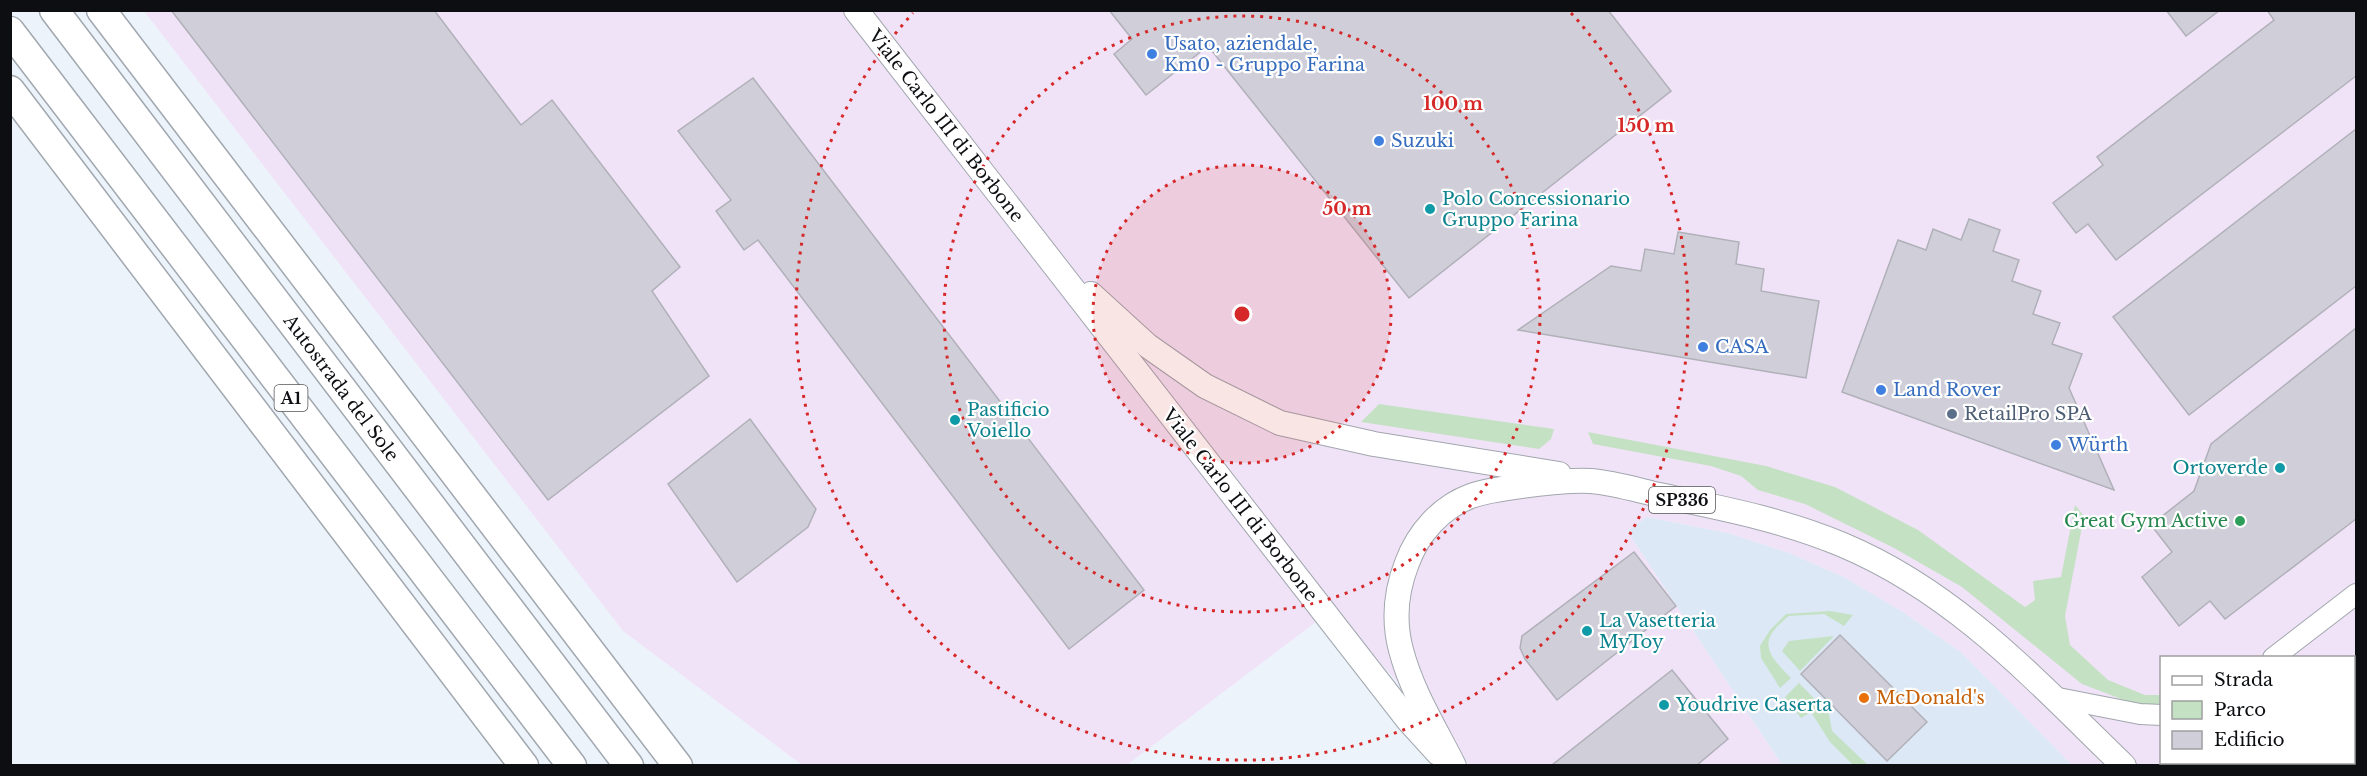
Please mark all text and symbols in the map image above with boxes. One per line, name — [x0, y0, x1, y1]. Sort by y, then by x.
street label: Viale Carlo III di Borbone — [863, 24, 1028, 227]
place label: Usato, aziendale, Km0 - Gruppo Farina — [1164, 33, 1365, 76]
marker: Usato, aziendale, Km0 - Gruppo Farina — [1145, 47, 1159, 61]
text: 100 m — [1423, 93, 1483, 115]
text: 150 m — [1618, 115, 1675, 137]
place label: Suzuki — [1391, 130, 1454, 152]
marker: Suzuki — [1372, 134, 1386, 148]
place label: Polo Concessionario Gruppo Farina — [1442, 188, 1630, 231]
text: 50 m — [1323, 198, 1372, 220]
marker: Polo Concessionario Gruppo Farina — [1423, 202, 1437, 216]
centre of rings — [1232, 304, 1252, 324]
street label: Autostrada del Sole — [278, 310, 403, 466]
place label: CASA — [1715, 336, 1770, 358]
marker: CASA — [1696, 340, 1710, 354]
place label: Land Rover — [1893, 379, 2001, 401]
marker: Land Rover — [1874, 383, 1888, 397]
road number: A1 — [274, 385, 308, 411]
place label: Pastificio Voiello — [966, 399, 1050, 442]
street label: Viale Carlo III di Borbone — [1157, 403, 1322, 606]
place label: RetailPro SPA — [1964, 403, 2093, 425]
marker: RetailPro SPA — [1945, 407, 1959, 421]
marker: Pastificio Voiello — [948, 413, 962, 427]
place label: Würth — [2067, 434, 2128, 456]
marker: Würth — [2049, 438, 2063, 452]
place label: Ortoverde — [2172, 457, 2268, 479]
marker: Ortoverde — [2273, 461, 2287, 475]
road number: SP336 — [1649, 487, 1715, 513]
place label: Great Gym Active — [2064, 510, 2228, 532]
marker: Great Gym Active — [2233, 514, 2247, 528]
place label: La Vasetteria MyToy — [1599, 610, 1716, 653]
marker: La Vasetteria MyToy — [1580, 624, 1594, 638]
legend — [2160, 656, 2355, 764]
text: Strada — [2214, 669, 2273, 691]
place label: McDonald's — [1876, 687, 1985, 709]
marker: McDonald's — [1857, 691, 1871, 705]
place label: Youdrive Caserta — [1675, 694, 1832, 716]
marker: Youdrive Caserta — [1657, 698, 1671, 712]
text: Parco — [2214, 699, 2266, 721]
text: Edificio — [2214, 729, 2285, 751]

